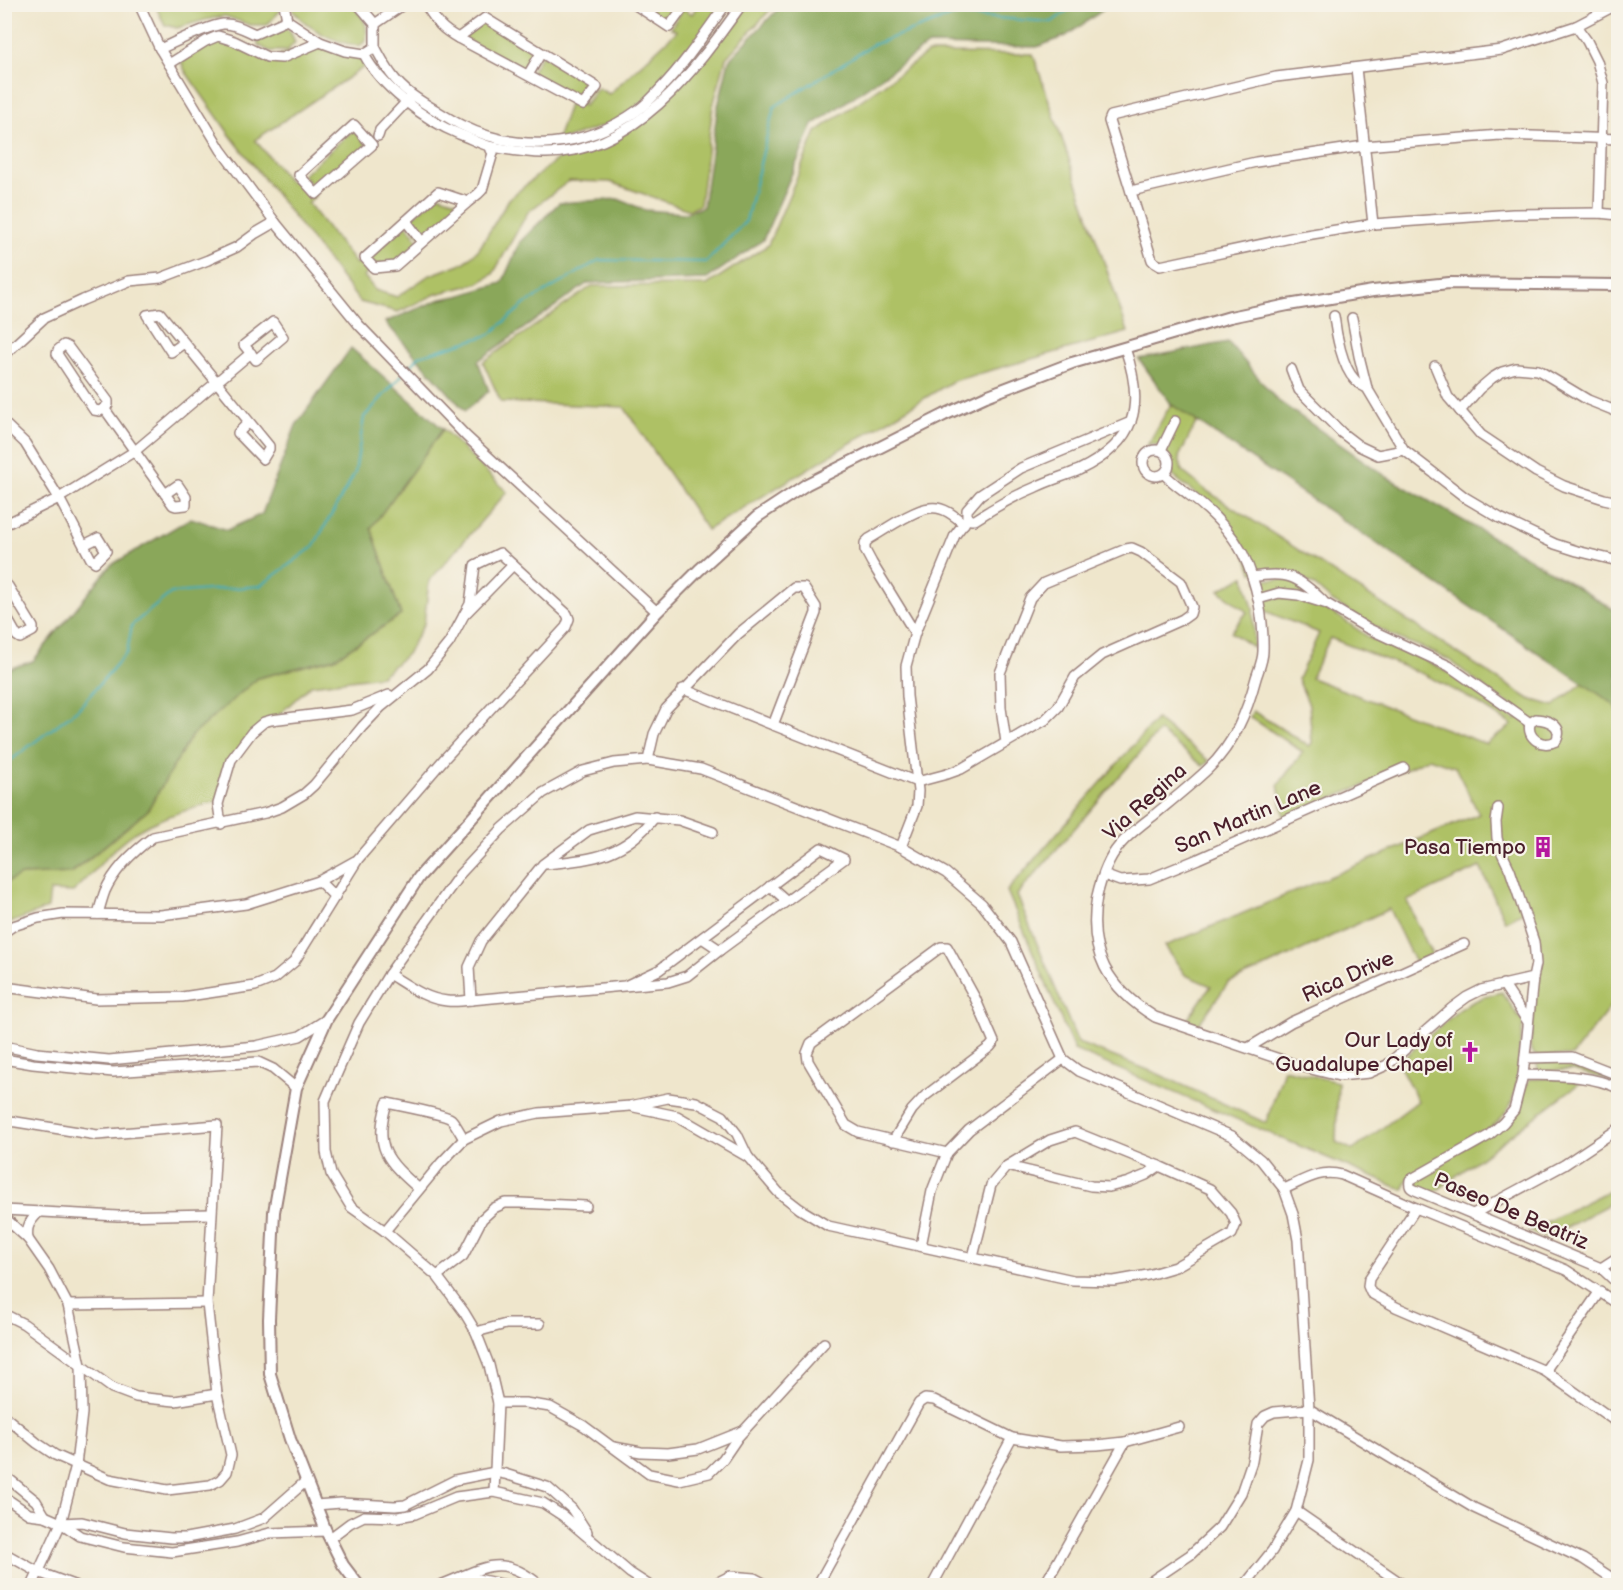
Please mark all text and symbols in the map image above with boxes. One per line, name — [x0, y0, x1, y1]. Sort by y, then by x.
street label: Via Regina — [1098, 758, 1192, 846]
street label: San Martin Lane — [1171, 775, 1325, 859]
place label: Pasa Tiempo — [1404, 835, 1526, 860]
building icon: Pasa Tiempo — [1531, 835, 1555, 859]
street label: Rica Drive — [1298, 946, 1398, 1008]
place label: Our Lady of Guadalupe Chapel — [1275, 1028, 1454, 1077]
church icon: Our Lady of Guadalupe Chapel — [1458, 1040, 1482, 1064]
street label: Paseo De Beatriz — [1430, 1167, 1593, 1255]

